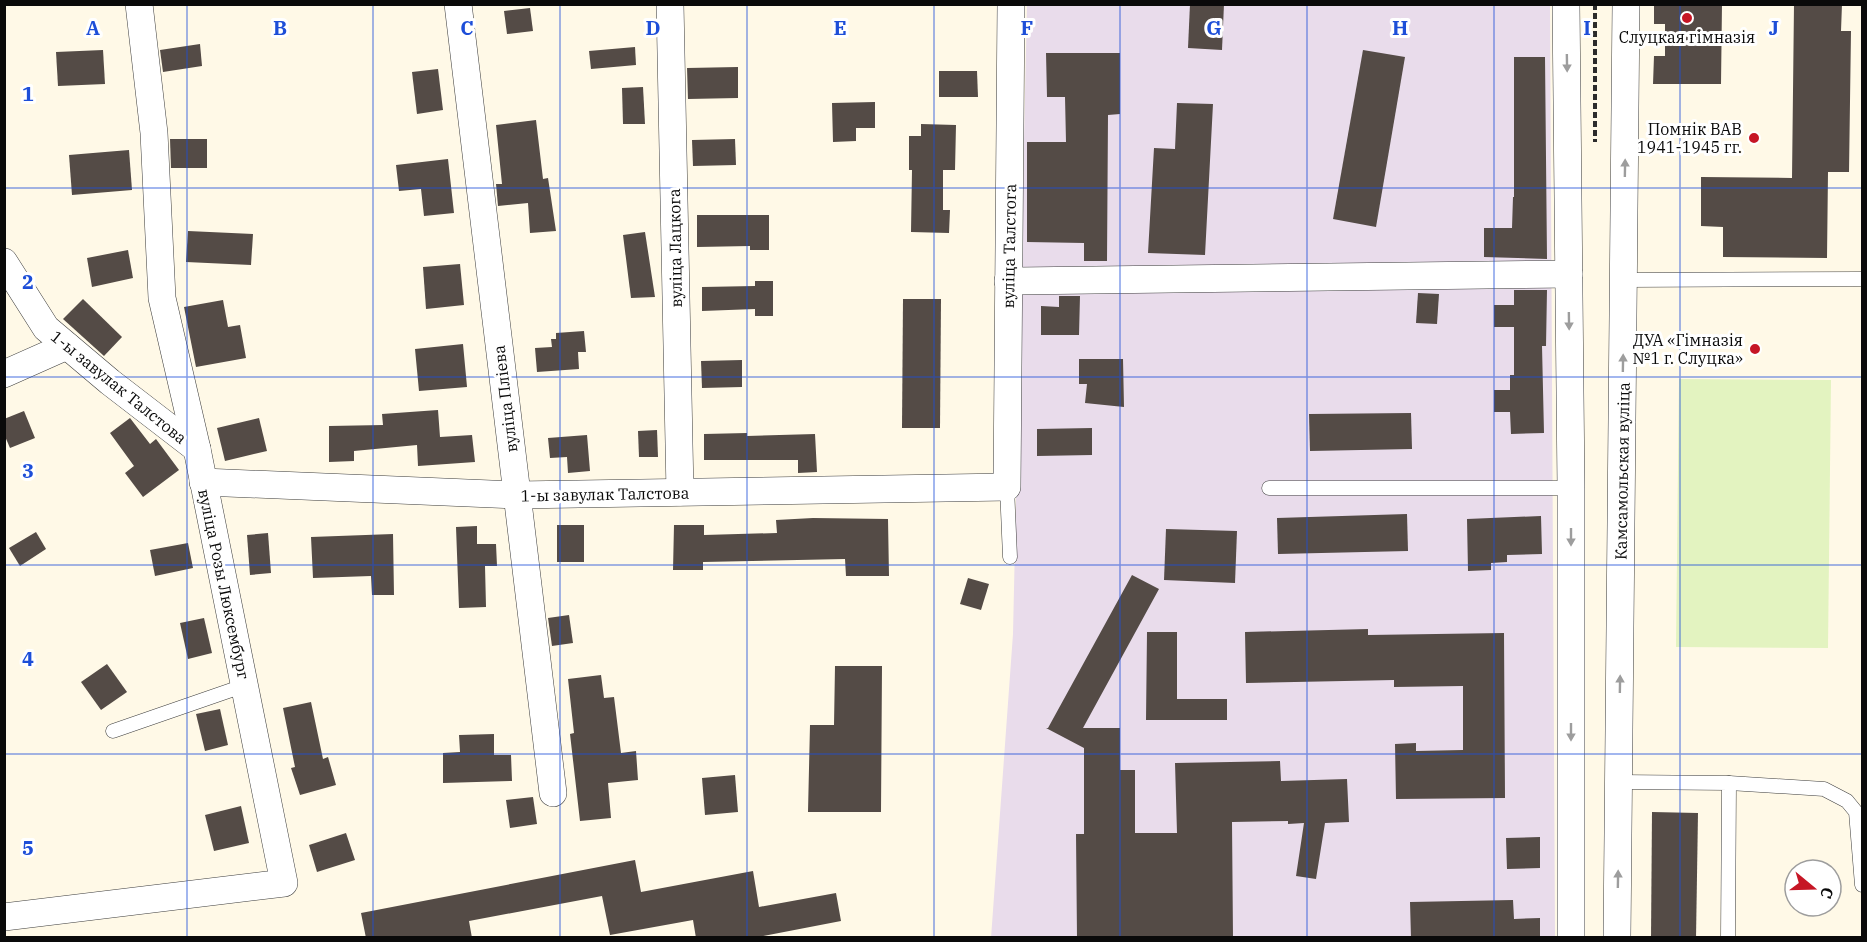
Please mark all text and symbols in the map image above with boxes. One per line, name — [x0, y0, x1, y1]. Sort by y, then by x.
marker: Слуцкая гімназія — [1680, 11, 1694, 25]
text: A — [86, 14, 100, 41]
text: B — [273, 14, 287, 41]
text: C — [460, 14, 474, 41]
text: D — [645, 14, 661, 41]
text: E — [833, 14, 847, 41]
text: F — [1021, 14, 1033, 41]
text: G — [1206, 14, 1222, 41]
text: H — [1392, 14, 1408, 41]
text: I — [1583, 14, 1591, 41]
text: J — [1769, 14, 1779, 41]
place label: Слуцкая гімназія — [1619, 27, 1755, 47]
one-way arrow — [1562, 53, 1572, 72]
text: 1 — [22, 80, 34, 107]
place label: Помнік ВАВ 1941-1945 гг. — [1637, 119, 1742, 157]
marker: Помнік ВАВ 1941-1945 гг. — [1747, 131, 1761, 145]
one-way arrow — [1620, 159, 1630, 178]
street label: вуліца Талстога — [998, 183, 1020, 309]
street label: вуліца Лацкога — [664, 188, 686, 308]
text: 2 — [22, 268, 34, 295]
one-way arrow — [1565, 311, 1574, 330]
street label: 1-ы завулак Талстова — [47, 326, 191, 448]
place label: ДУА «Гімназія №1 г. Слуцка» — [1633, 330, 1743, 368]
marker: ДУА «Гімназія №1 г. Слуцка» — [1748, 342, 1762, 356]
street label: вуліца Пліева — [488, 344, 522, 454]
one-way arrow — [1618, 354, 1628, 373]
street label: Камсамольская вуліца — [1610, 382, 1634, 560]
text: 3 — [22, 457, 34, 484]
street label: 1-ы завулак Талстова — [520, 483, 690, 505]
street label: вуліца Розы Люксембург — [194, 487, 254, 681]
one-way arrow — [1566, 527, 1576, 546]
text: 4 — [22, 645, 34, 672]
one-way arrow — [1615, 675, 1625, 694]
one-way arrow — [1566, 722, 1576, 741]
text: 5 — [22, 834, 34, 861]
north arrow — [1783, 858, 1843, 918]
one-way arrow — [1613, 870, 1623, 889]
text: С — [1816, 885, 1838, 901]

